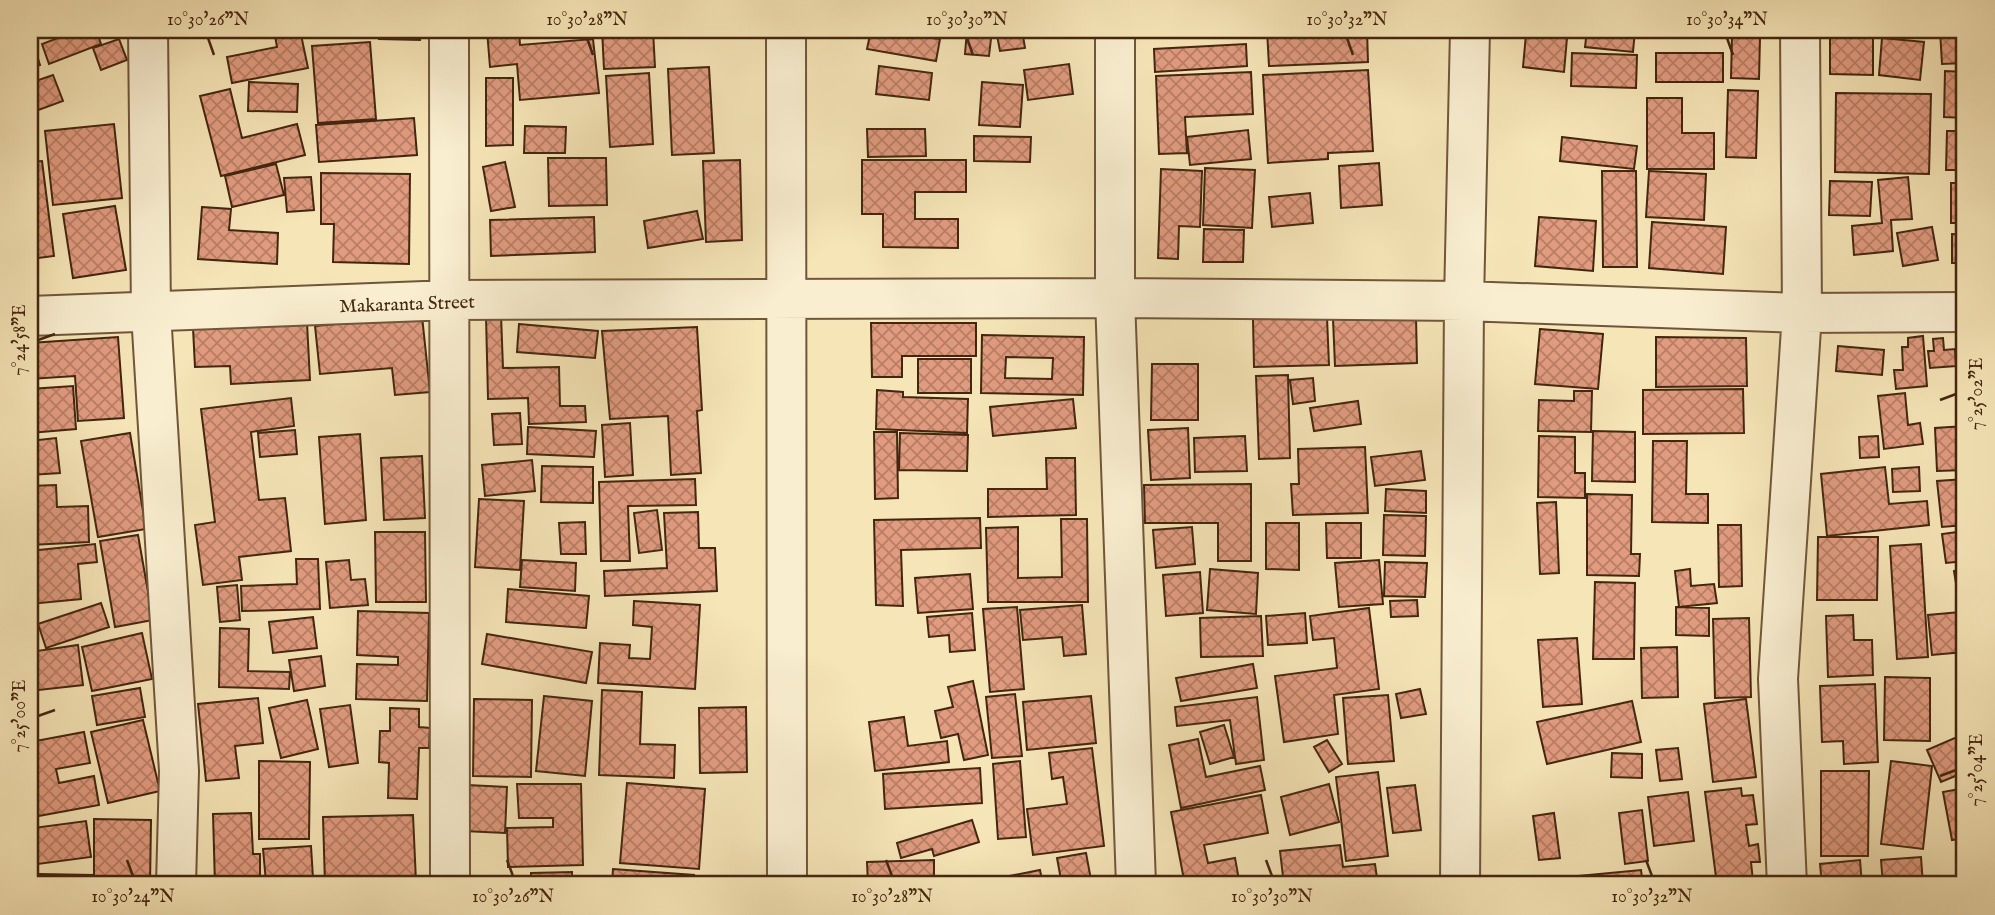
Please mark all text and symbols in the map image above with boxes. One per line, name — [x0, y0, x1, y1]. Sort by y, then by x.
text: 10°30'26"N — [167, 9, 250, 32]
text: 10°30'28"N — [546, 9, 628, 32]
text: 10°30'30"N — [926, 9, 1008, 32]
text: 10°30'32"N — [1306, 9, 1388, 32]
text: 10°30'34"N — [1686, 9, 1768, 32]
street label: Makaranta Street — [339, 291, 476, 319]
text: 7°24'58"E — [9, 304, 32, 376]
text: 7°25'02"E — [1966, 358, 1989, 430]
text: 7°25'00"E — [9, 679, 32, 753]
text: 7°25'04"E — [1966, 733, 1989, 807]
text: 10°30'24"N — [91, 886, 175, 909]
text: 10°30'26"N — [472, 886, 555, 909]
text: 10°30'28"N — [851, 886, 933, 909]
text: 10°30'30"N — [1231, 886, 1313, 909]
text: 10°30'32"N — [1611, 886, 1693, 909]

